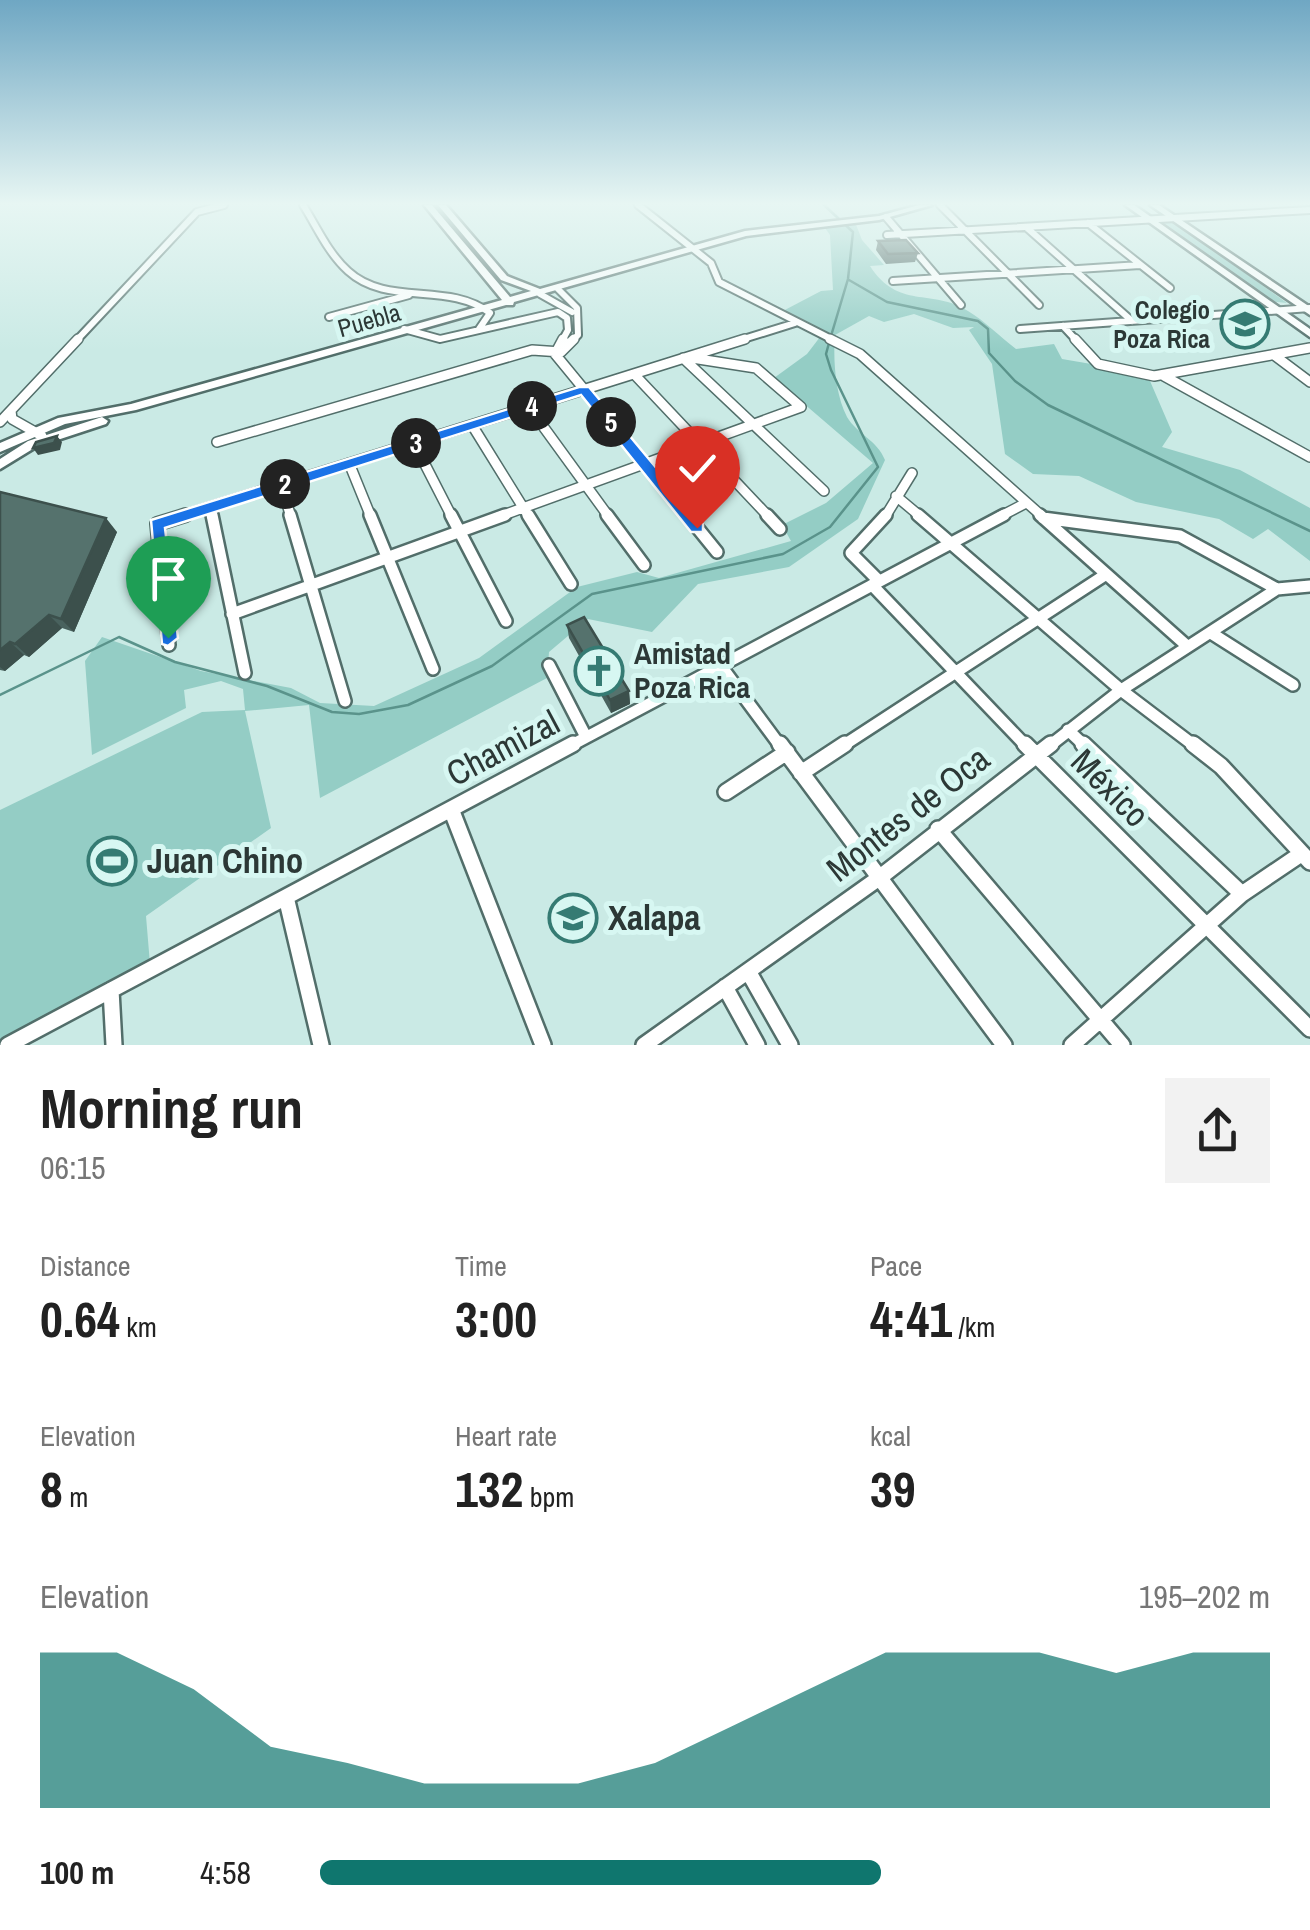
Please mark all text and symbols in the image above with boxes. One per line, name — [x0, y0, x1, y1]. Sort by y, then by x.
place label: Colegio Poza Rica — [1113, 293, 1211, 356]
street label: Puebla — [334, 295, 405, 345]
school or university icon: Colegio Poza Rica — [1219, 298, 1271, 350]
pin: 4 — [507, 381, 557, 431]
text: 4 — [526, 387, 538, 425]
pin: 5 — [586, 397, 636, 447]
text: 5 — [605, 403, 617, 441]
pin: 3 — [391, 418, 441, 468]
text: 3 — [410, 424, 422, 462]
pin — [655, 426, 740, 529]
icon: check — [670, 441, 725, 496]
pin: 2 — [260, 459, 310, 509]
text: 2 — [279, 465, 291, 503]
pin — [126, 536, 211, 639]
icon: arrive — [141, 551, 196, 606]
place label: Amistad Poza Rica — [634, 633, 751, 707]
church icon: Amistad Poza Rica — [573, 645, 625, 697]
street label: Chamizal — [438, 698, 567, 797]
street label: Montes de Oca — [817, 735, 999, 892]
street label: México — [1061, 738, 1160, 837]
sports icon: Juan Chino — [86, 835, 138, 887]
place label: Juan Chino — [147, 837, 303, 884]
school or university icon: Xalapa — [547, 892, 599, 944]
place label: Xalapa — [608, 894, 701, 941]
text: Morning run — [40, 1071, 303, 1145]
button: share — [1165, 1078, 1270, 1183]
text: 06:15 — [40, 1146, 106, 1189]
text: Distance — [40, 1247, 131, 1285]
text: Time — [455, 1247, 507, 1285]
text: Pace — [870, 1247, 922, 1285]
text: 0.64 — [40, 1285, 120, 1353]
text: 3:00 — [455, 1285, 537, 1353]
text: 4:41 — [870, 1285, 952, 1353]
text: km — [120, 1308, 157, 1346]
text: /km — [952, 1308, 995, 1346]
text: Elevation — [40, 1417, 136, 1455]
text: Heart rate — [455, 1417, 557, 1455]
text: kcal — [870, 1417, 911, 1455]
text: 8 — [40, 1455, 63, 1523]
text: 132 — [455, 1455, 523, 1523]
text: 39 — [870, 1455, 916, 1523]
text: m — [63, 1478, 88, 1516]
text: bpm — [523, 1478, 574, 1516]
text: Elevation — [40, 1575, 149, 1618]
text: 195–202 m — [1139, 1575, 1270, 1618]
text: 100 m — [40, 1851, 114, 1894]
text: 4:58 — [200, 1851, 251, 1894]

